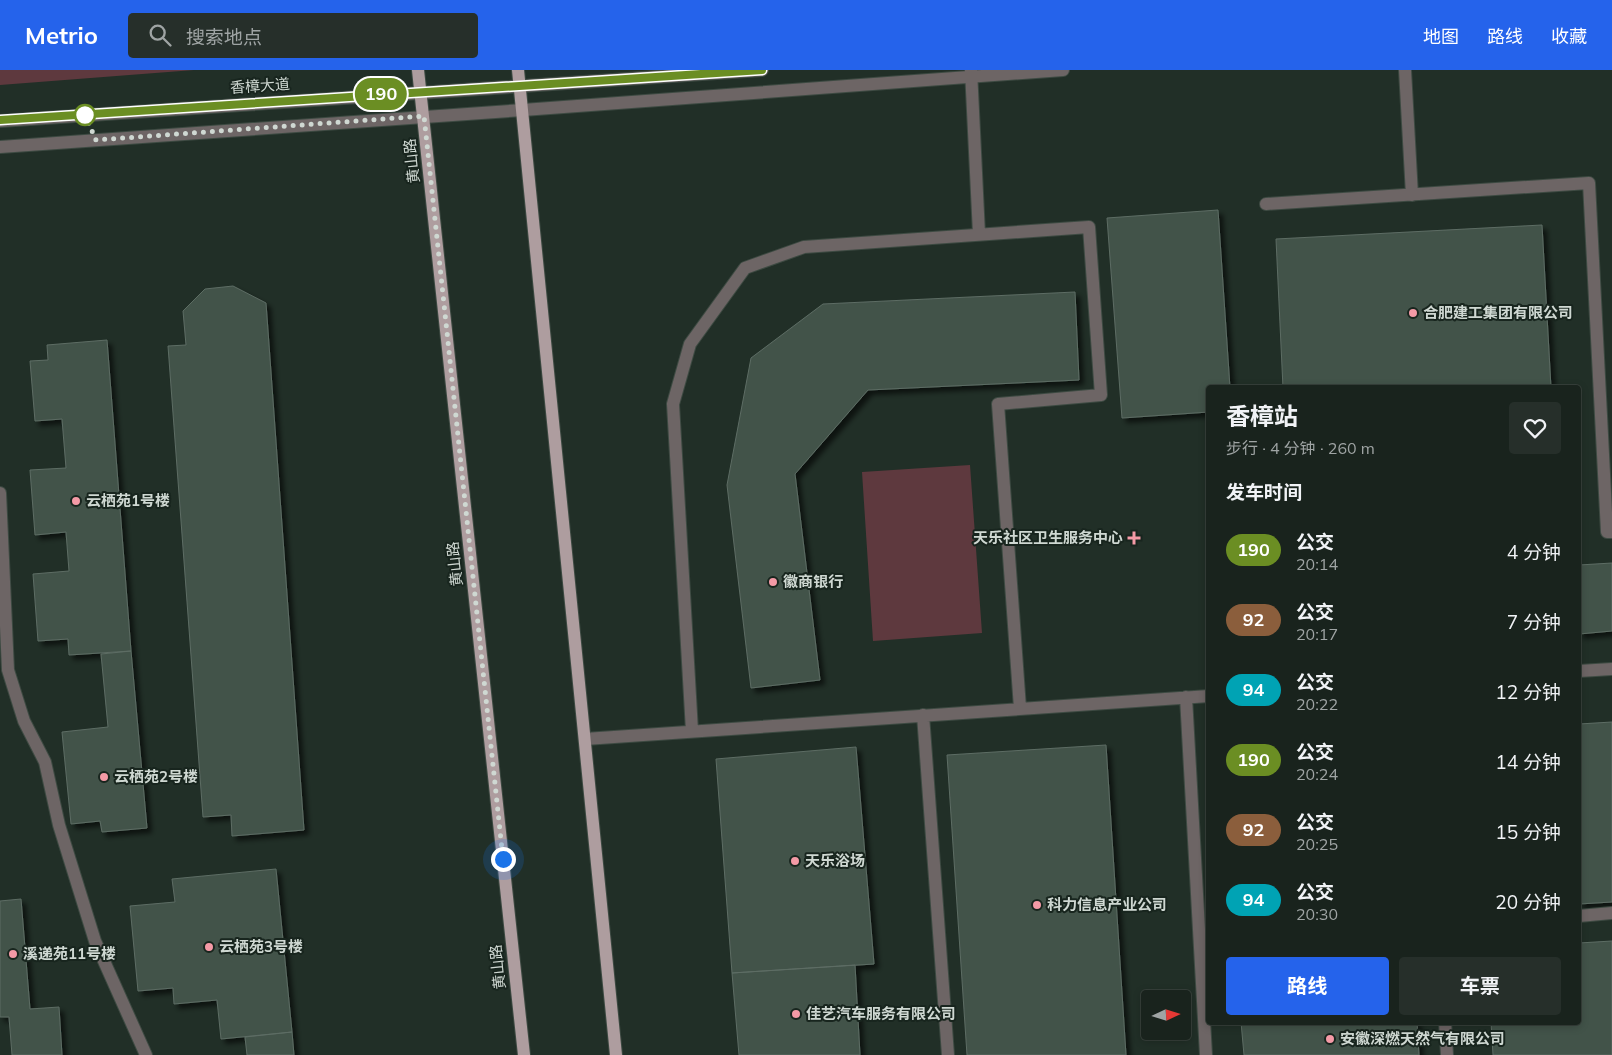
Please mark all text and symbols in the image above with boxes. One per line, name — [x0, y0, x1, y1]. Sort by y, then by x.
search box — [128, 13, 478, 58]
text: Metrio — [25, 20, 98, 50]
icon: search — [146, 21, 174, 49]
text: 搜索地点 — [186, 25, 262, 49]
text: 地图 — [1423, 25, 1459, 48]
text: 路线 — [1487, 25, 1523, 48]
text: 收藏 — [1551, 25, 1587, 48]
street label: 香樟大道 — [229, 74, 291, 97]
line badge: 190 — [352, 78, 410, 110]
text: 190 — [365, 82, 397, 105]
unlabelled marker — [74, 104, 96, 126]
street label: 黄山路 — [400, 138, 423, 184]
place label: 合肥建工集团有限公司 — [1423, 303, 1573, 322]
marker: 合肥建工集团有限公司 — [1407, 307, 1419, 319]
text: 香樟站 — [1226, 401, 1298, 431]
button: heart — [1509, 402, 1561, 454]
text: 步行 · 4 分钟 · 260 m — [1226, 438, 1375, 458]
text: 发车时间 — [1226, 480, 1302, 504]
place label: 云栖苑1号楼 — [86, 491, 170, 510]
marker: 云栖苑1号楼 — [70, 495, 82, 507]
place label: 天乐社区卫生服务中心 — [973, 528, 1123, 547]
text: 公交 — [1296, 530, 1334, 554]
marker: 天乐社区卫生服务中心 — [1127, 531, 1141, 545]
text: 190 — [1237, 538, 1270, 561]
text: 4 分钟 — [1507, 540, 1561, 564]
street label: 黄山路 — [443, 541, 466, 587]
text: 20:14 — [1296, 554, 1338, 574]
place label: 徽商银行 — [783, 572, 843, 591]
marker: 徽商银行 — [767, 576, 779, 588]
text: 公交 — [1296, 600, 1334, 624]
text: 92 — [1243, 608, 1264, 631]
text: 7 分钟 — [1507, 610, 1561, 634]
text: 20:17 — [1296, 624, 1338, 644]
text: 公交 — [1296, 670, 1334, 694]
text: 94 — [1243, 678, 1264, 701]
text: 12 分钟 — [1495, 680, 1561, 704]
text: 20:22 — [1296, 694, 1338, 714]
text: 公交 — [1296, 740, 1334, 764]
text: 190 — [1237, 748, 1270, 771]
text: 14 分钟 — [1495, 750, 1561, 774]
text: 20:24 — [1296, 764, 1338, 784]
place label: 云栖苑2号楼 — [114, 767, 198, 786]
marker: 云栖苑2号楼 — [98, 771, 110, 783]
text: 公交 — [1296, 810, 1334, 834]
text: 92 — [1243, 818, 1264, 841]
text: 15 分钟 — [1495, 820, 1561, 844]
text: 20:25 — [1296, 834, 1338, 854]
your location — [491, 847, 516, 872]
place label: 天乐浴场 — [805, 851, 865, 870]
marker: 天乐浴场 — [789, 855, 801, 867]
text: 公交 — [1296, 880, 1334, 904]
text: 94 — [1243, 888, 1264, 911]
text: 20 分钟 — [1495, 890, 1561, 914]
place label: 科力信息产业公司 — [1047, 895, 1167, 914]
marker: 科力信息产业公司 — [1031, 899, 1043, 911]
text: 20:30 — [1296, 904, 1338, 924]
place label: 云栖苑3号楼 — [219, 937, 303, 956]
marker: 云栖苑3号楼 — [203, 941, 215, 953]
place label: 溪递苑11号楼 — [23, 944, 116, 963]
street label: 黄山路 — [486, 944, 509, 990]
marker: 溪递苑11号楼 — [7, 948, 19, 960]
button: 路线 — [1226, 957, 1389, 1015]
button: 车票 — [1399, 957, 1561, 1015]
north arrow — [1141, 990, 1191, 1040]
map controls — [1141, 990, 1191, 1040]
place label: 佳艺汽车服务有限公司 — [806, 1004, 956, 1023]
marker: 佳艺汽车服务有限公司 — [790, 1008, 802, 1020]
place label: 安徽深燃天然气有限公司 — [1340, 1029, 1505, 1048]
marker: 安徽深燃天然气有限公司 — [1324, 1033, 1336, 1045]

